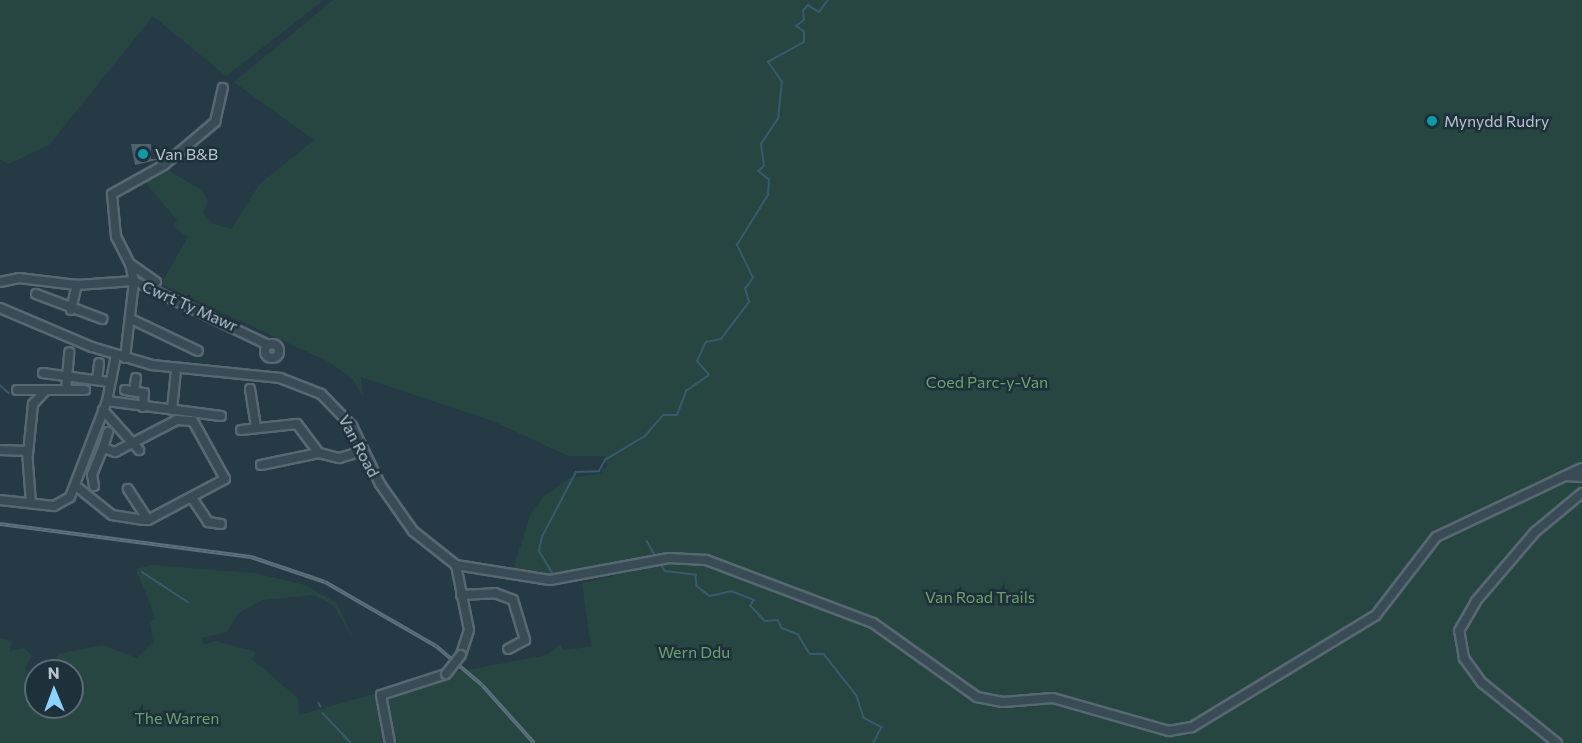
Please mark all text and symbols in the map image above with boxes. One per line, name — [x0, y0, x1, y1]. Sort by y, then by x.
place label: Mynydd Rudry — [1444, 111, 1549, 131]
marker: Mynydd Rudry — [1425, 114, 1439, 128]
place label: Van B&B — [155, 144, 218, 164]
marker: Van B&B — [136, 147, 150, 161]
street label: Cwrt Ty Mawr — [139, 276, 241, 336]
park label: Coed Parc-y-Van — [926, 372, 1048, 392]
street label: Van Road — [335, 411, 383, 481]
park label: Van Road Trails — [925, 587, 1035, 607]
park label: Wern Ddu — [658, 642, 730, 662]
north arrow — [24, 659, 84, 719]
text: N — [48, 663, 60, 682]
park label: The Warren — [135, 708, 219, 728]

